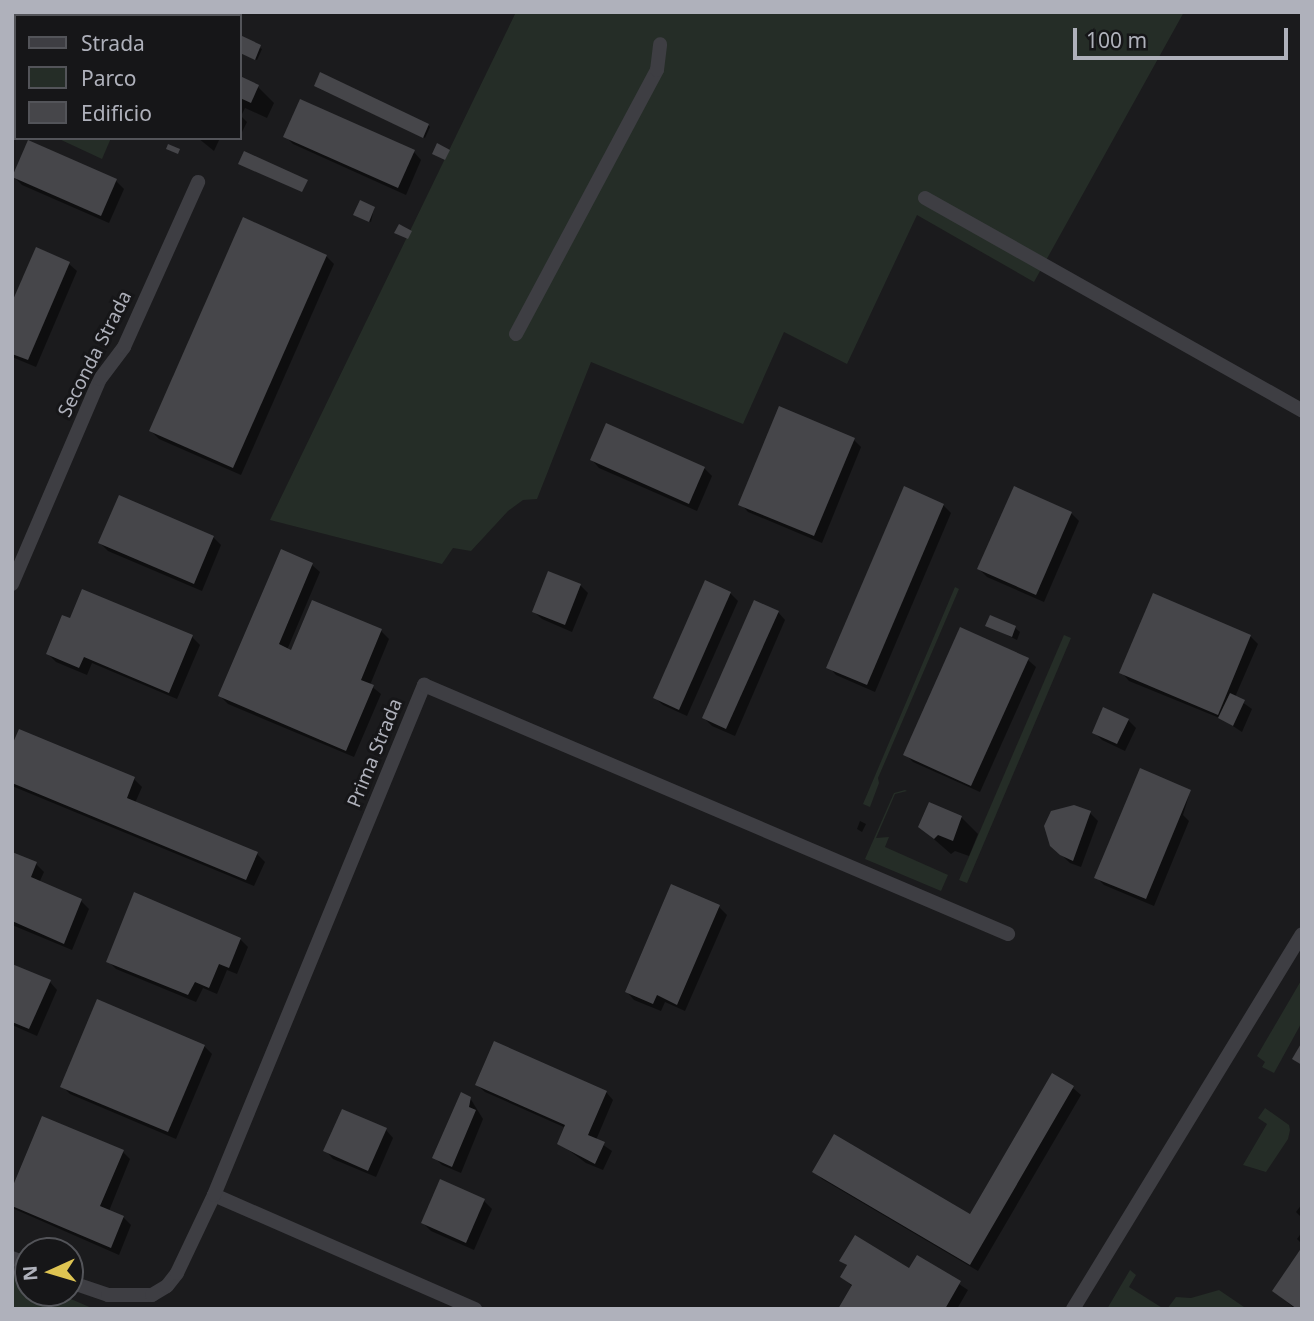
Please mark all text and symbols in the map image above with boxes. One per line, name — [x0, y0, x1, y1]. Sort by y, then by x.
legend — [14, 14, 242, 140]
scale bar — [1076, 14, 1291, 58]
text: 100 m — [1086, 26, 1147, 54]
text: Strada — [81, 29, 145, 57]
text: Parco — [81, 64, 137, 92]
text: Edificio — [81, 99, 152, 127]
street label: Seconda Strada — [53, 287, 137, 421]
street label: Prima Strada — [343, 695, 407, 811]
north arrow — [14, 1237, 84, 1307]
text: N — [17, 1265, 44, 1282]

